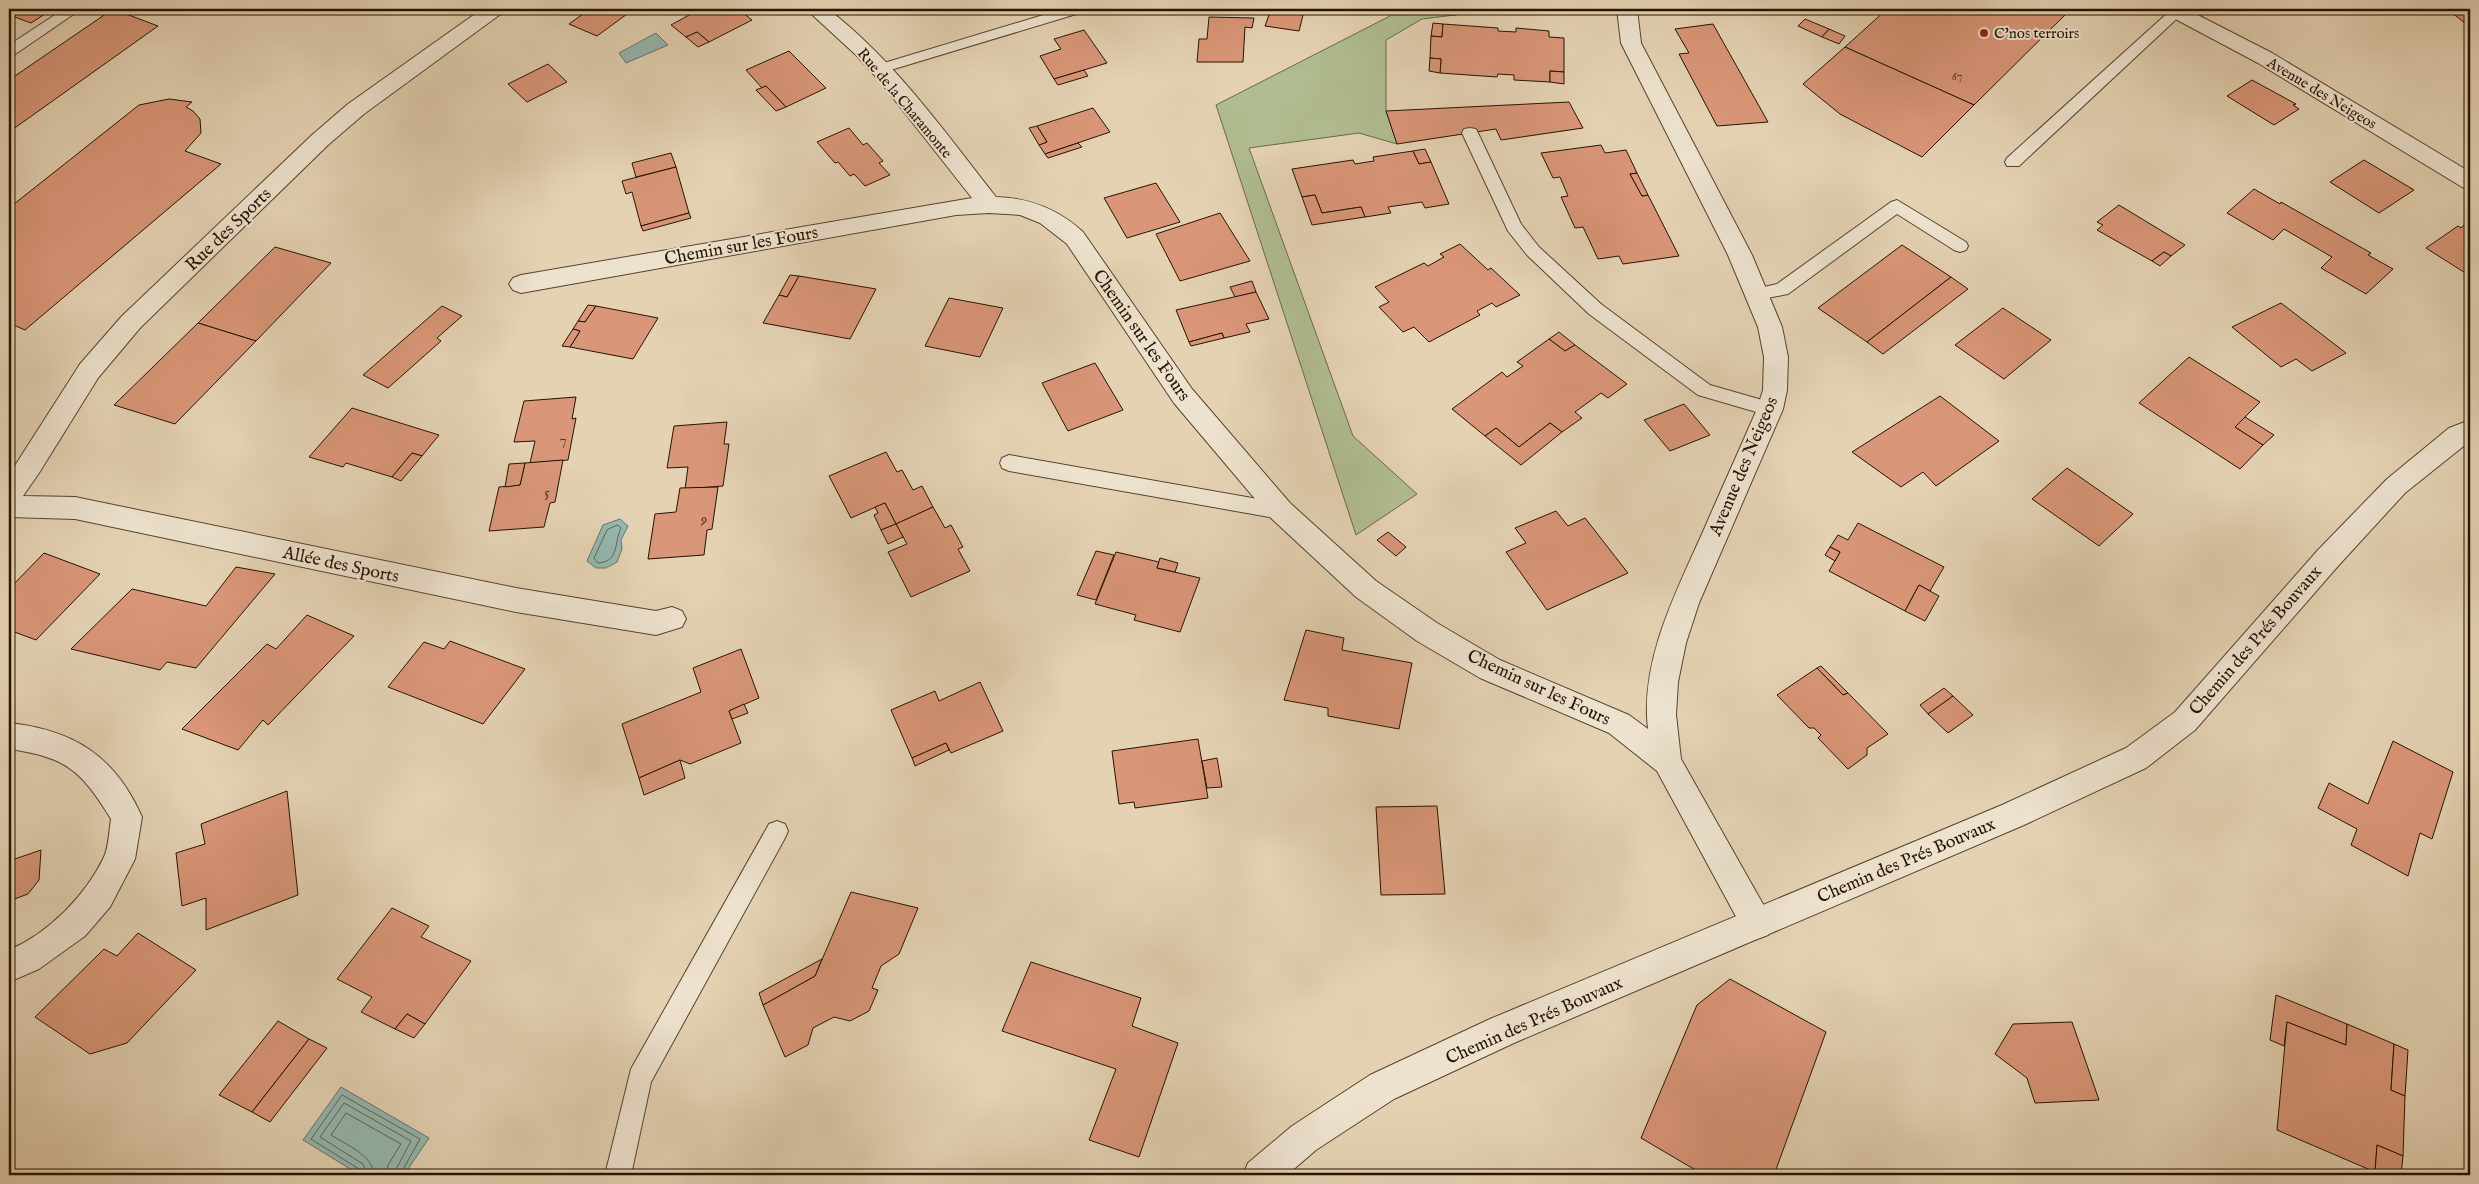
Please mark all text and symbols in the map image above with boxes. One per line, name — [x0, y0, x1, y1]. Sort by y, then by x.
place label: C'nos terroirs — [1994, 24, 2079, 43]
marker: C'nos terroirs — [1978, 27, 1990, 39]
street label: Rue de la Charamonte — [853, 44, 956, 162]
street label: Avenue des Neigeos — [2263, 53, 2380, 134]
house number: 67 — [1952, 69, 1962, 84]
street label: Rue des Sports — [181, 183, 277, 277]
street label: Chemin sur les Fours — [663, 222, 820, 271]
street label: Chemin sur les Fours — [1087, 266, 1195, 406]
street label: Avenue des Neigeos — [1704, 393, 1784, 541]
house number: 7 — [559, 430, 567, 449]
house number: 5 — [544, 483, 550, 502]
house number: 9 — [700, 510, 707, 529]
street label: Allée des Sports — [279, 542, 401, 589]
street label: Chemin des Prés Bouvaux — [2185, 561, 2328, 721]
street label: Chemin sur les Fours — [1463, 645, 1614, 732]
street label: Chemin des Prés Bouvaux — [1814, 813, 1999, 909]
street label: Chemin des Prés Bouvaux — [1443, 972, 1627, 1071]

